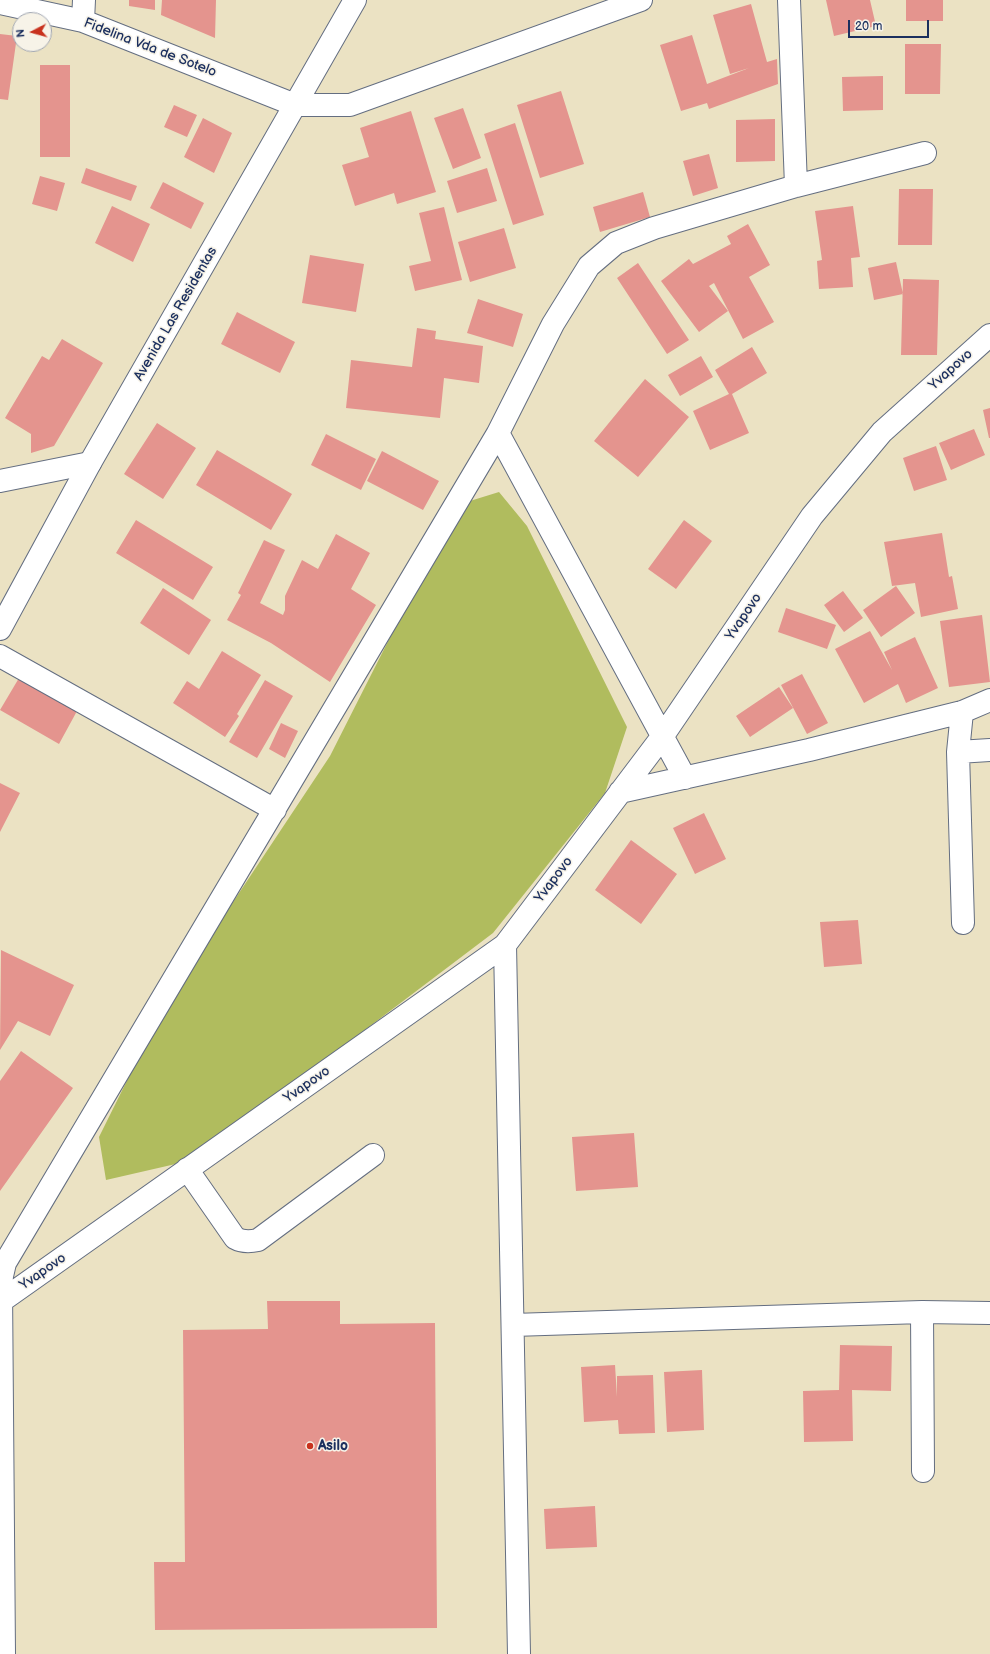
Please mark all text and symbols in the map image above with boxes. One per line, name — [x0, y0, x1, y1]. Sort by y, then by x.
north arrow — [12, 12, 52, 52]
scale bar — [850, 12, 931, 38]
street label: Fidelina Vda de Sotelo — [81, 15, 219, 81]
text: 20 m — [855, 19, 882, 34]
text: N — [14, 28, 27, 38]
street label: Avenida Las Residentas — [131, 244, 221, 384]
street label: Yvapovo — [926, 346, 976, 394]
street label: Yvapovo — [722, 590, 766, 644]
street label: Yvapovo — [531, 854, 577, 906]
street label: Yvapovo — [280, 1063, 334, 1107]
street label: Yvapovo — [16, 1250, 70, 1294]
place label: Asilo — [318, 1438, 348, 1454]
marker: Asilo — [305, 1441, 315, 1451]

